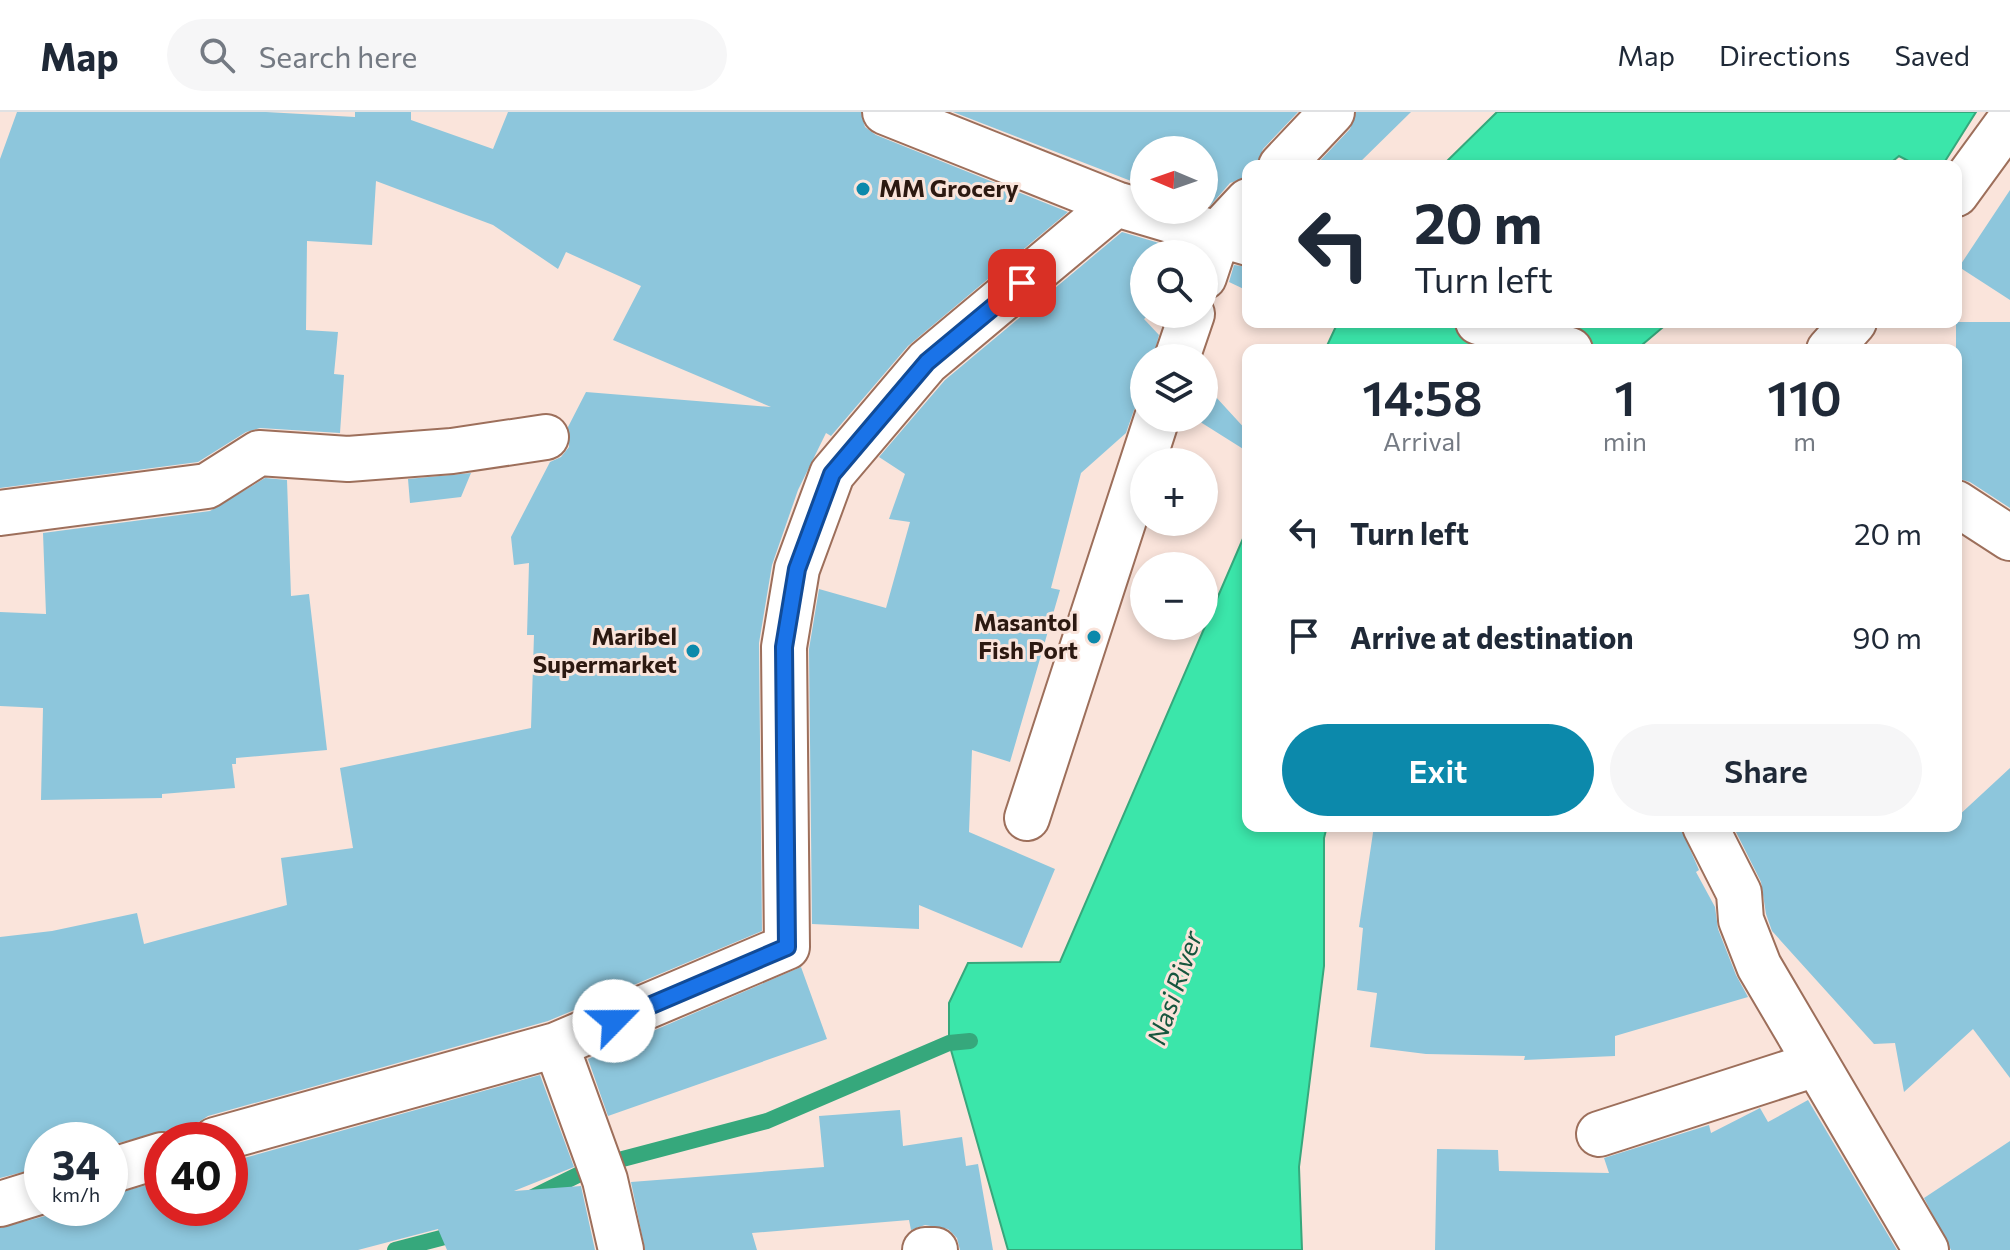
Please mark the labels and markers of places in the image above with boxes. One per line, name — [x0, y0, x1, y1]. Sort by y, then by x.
place label: MM Grocery — [879, 173, 1019, 202]
marker: MM Grocery — [854, 180, 872, 198]
pin — [988, 249, 1056, 317]
place label: Masantol Fish Port — [974, 607, 1078, 664]
place label: Maribel Supermarket — [533, 621, 677, 678]
marker: Masantol Fish Port — [1085, 628, 1103, 646]
marker: Maribel Supermarket — [684, 642, 702, 660]

